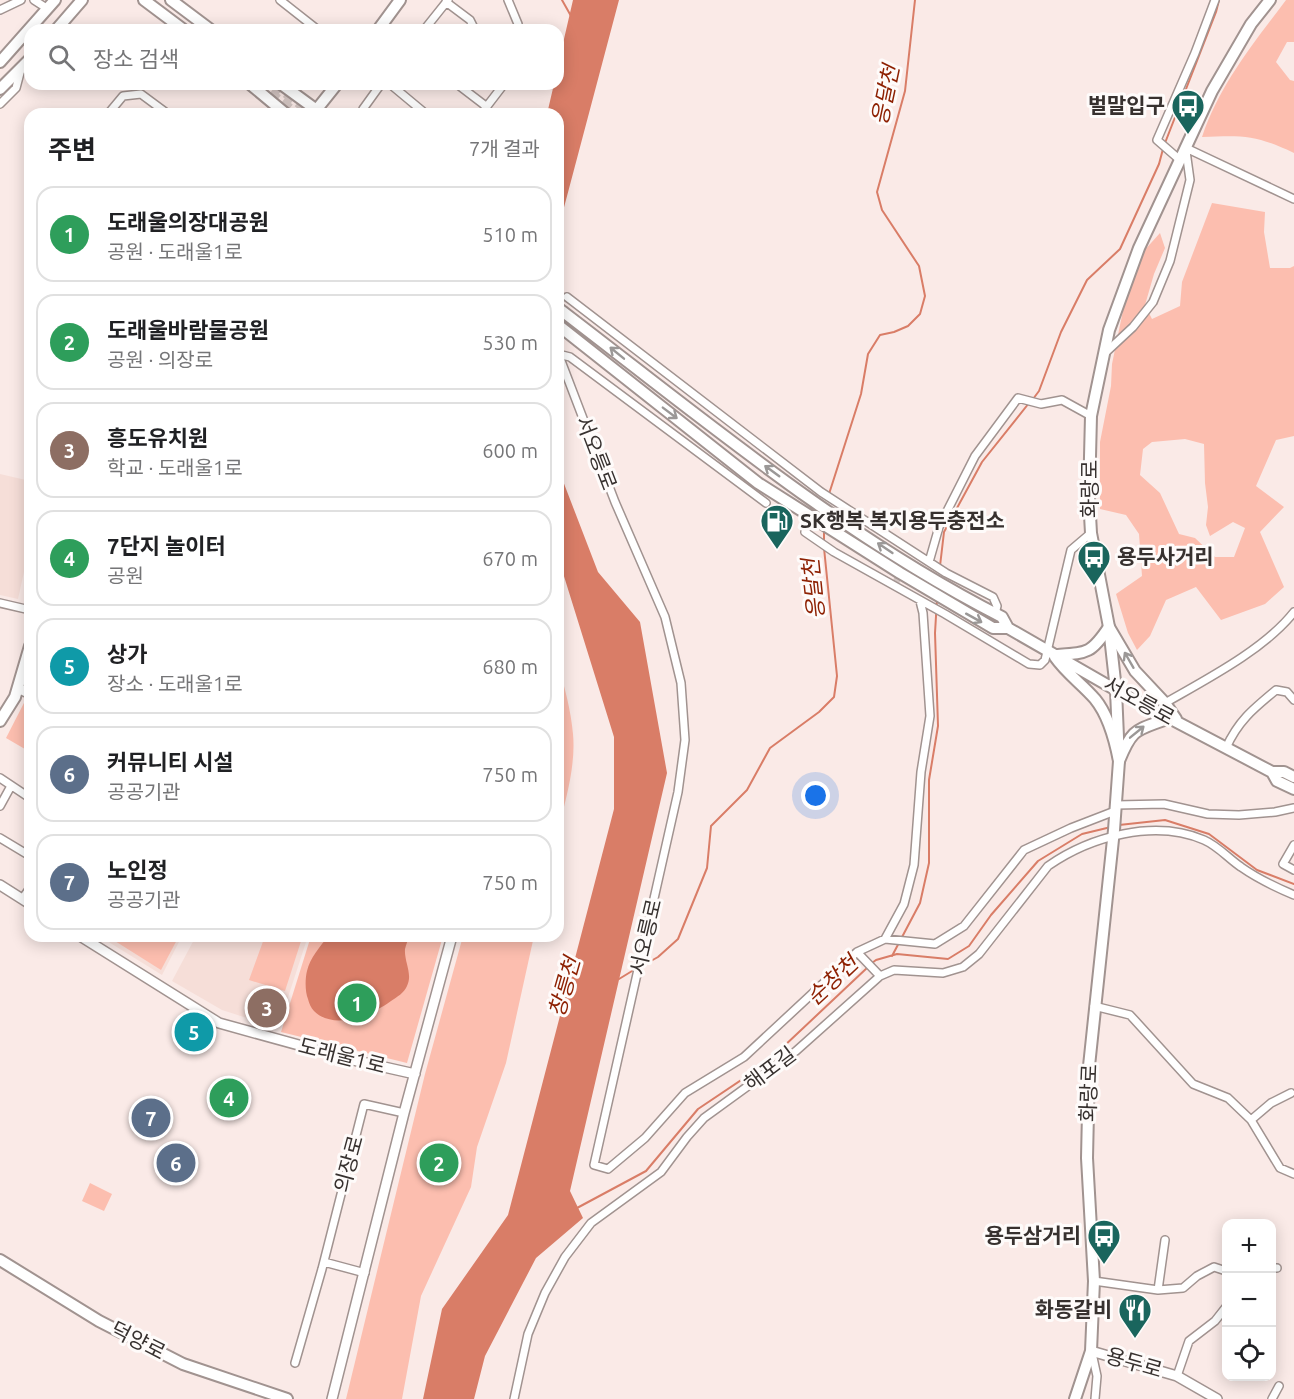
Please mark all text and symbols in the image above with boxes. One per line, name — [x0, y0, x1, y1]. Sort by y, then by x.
search box — [24, 24, 564, 90]
icon: search — [45, 41, 78, 74]
text: 장소 검색 — [93, 46, 179, 71]
water label: 응달천 — [866, 60, 904, 127]
bus stop icon: 벌말입구 — [1170, 88, 1206, 135]
place label: 벌말입구 — [1088, 93, 1165, 117]
text: 주변 — [48, 135, 96, 164]
text: 7개 결과 — [469, 137, 540, 160]
text: 도래울의장대공원 — [107, 209, 269, 234]
text: 1 — [64, 223, 75, 246]
text: 510 m — [482, 223, 538, 246]
text: 공원 · 도래울1로 — [107, 240, 243, 263]
text: 도래울바람물공원 — [107, 317, 269, 342]
text: 2 — [64, 331, 75, 354]
text: 530 m — [482, 331, 538, 354]
one-way arrow — [609, 347, 625, 360]
text: 공원 · 의장로 — [107, 348, 213, 371]
one-way arrow — [661, 407, 677, 420]
street label: 서오릉로 — [572, 412, 622, 493]
text: 흥도유치원 — [107, 425, 208, 450]
text: 3 — [64, 439, 75, 462]
text: 600 m — [482, 439, 538, 462]
text: 학교 · 도래울1로 — [107, 456, 243, 479]
street label: 화랑로 — [1077, 460, 1101, 518]
one-way arrow — [765, 465, 781, 477]
fuel station icon: SK행복 복지용두충전소 — [759, 503, 795, 550]
place label: SK행복 복지용두충전소 — [800, 508, 1005, 532]
text: 7단지 놀이터 — [107, 533, 226, 558]
bus stop icon: 용두사거리 — [1076, 539, 1112, 586]
one-way arrow — [877, 542, 894, 554]
place label: 용두사거리 — [1117, 544, 1214, 568]
text: 4 — [64, 547, 75, 570]
text: 670 m — [482, 547, 538, 570]
water label: 응달천 — [797, 555, 828, 621]
text: 공원 — [107, 564, 144, 587]
one-way arrow — [965, 612, 982, 624]
text: 상가 — [107, 641, 147, 666]
one-way arrow — [1122, 652, 1134, 669]
text: 5 — [64, 655, 75, 678]
text: 680 m — [482, 655, 538, 678]
street label: 서오릉로 — [1100, 671, 1179, 729]
text: 장소 · 도래울1로 — [107, 672, 243, 695]
one-way arrow — [1129, 725, 1145, 738]
text: 커뮤니티 시설 — [107, 749, 234, 774]
text: 6 — [64, 763, 75, 786]
text: 750 m — [482, 763, 538, 786]
text: 공공기관 — [107, 780, 181, 803]
your location — [801, 781, 830, 810]
text: 노인정 — [107, 857, 168, 882]
text: 7 — [64, 871, 75, 894]
text: 750 m — [482, 871, 538, 894]
text: 공공기관 — [107, 888, 181, 911]
street label: 서오릉로 — [625, 896, 665, 977]
water label: 순창천 — [801, 948, 864, 1009]
water label: 창릉천 — [543, 952, 585, 1019]
pin: 1 — [338, 980, 376, 1026]
pin: 3 — [248, 986, 286, 1030]
pin: 5 — [174, 1010, 214, 1054]
street label: 도래울1로 — [296, 1033, 388, 1077]
street label: 해포길 — [739, 1041, 800, 1095]
street label: 화랑로 — [1075, 1064, 1101, 1122]
pin: 4 — [210, 1076, 248, 1120]
pin: 7 — [132, 1096, 170, 1140]
street label: 의장로 — [329, 1133, 367, 1195]
pin: 6 — [156, 1140, 195, 1186]
pin: 2 — [420, 1140, 458, 1186]
bus stop icon: 용두삼거리 — [1086, 1218, 1122, 1265]
map controls — [1222, 1219, 1276, 1381]
button: + — [1222, 1219, 1276, 1273]
place label: 용두삼거리 — [984, 1223, 1081, 1247]
button: − — [1222, 1273, 1276, 1327]
restaurant icon: 화동갈비 — [1117, 1292, 1153, 1339]
place label: 화동갈비 — [1035, 1297, 1112, 1321]
street label: 덕양로 — [107, 1316, 170, 1364]
button: locate — [1222, 1327, 1276, 1381]
street label: 용두로 — [1103, 1343, 1165, 1382]

